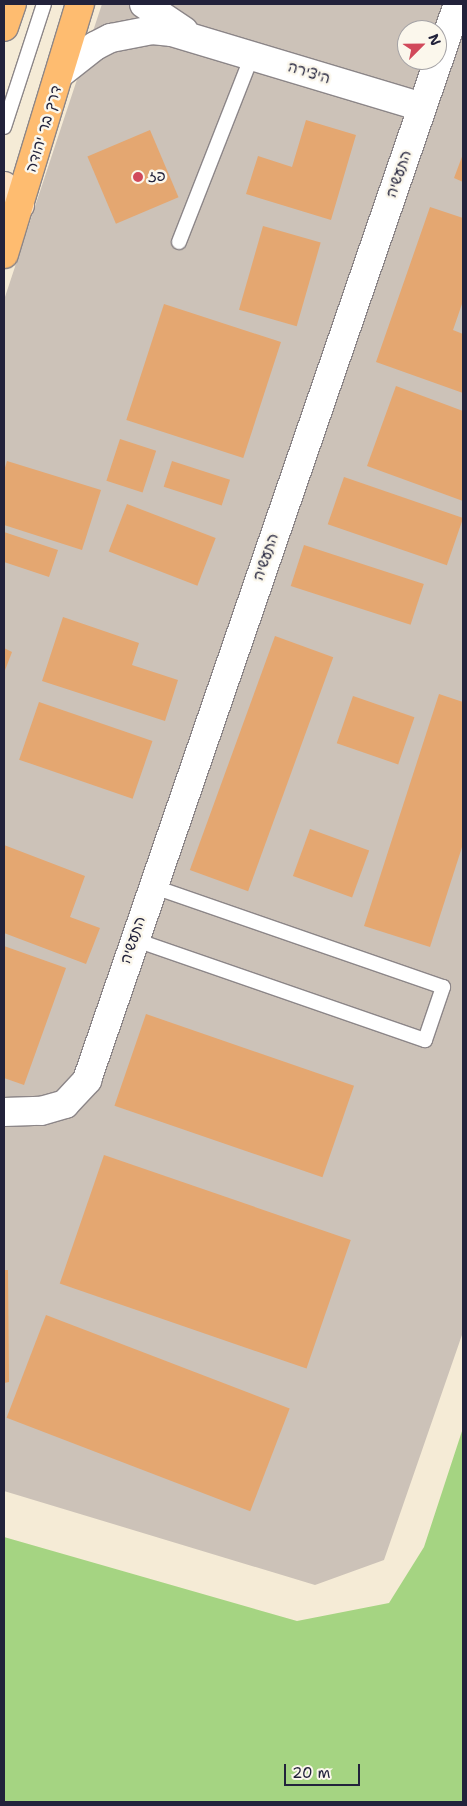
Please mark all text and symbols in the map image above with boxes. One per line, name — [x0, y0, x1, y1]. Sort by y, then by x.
north arrow — [397, 20, 447, 70]
text: N — [424, 31, 445, 48]
street label: היצירה — [286, 58, 332, 88]
street label: דרך בר יהודה — [22, 83, 66, 175]
street label: התעשיה — [382, 148, 416, 200]
place label: פז — [148, 168, 166, 186]
marker: פז — [132, 171, 144, 183]
street label: התעשיה — [249, 531, 283, 583]
street label: התעשיה — [116, 914, 150, 966]
scale bar — [287, 1754, 363, 1786]
text: 20 m — [292, 1763, 331, 1783]

